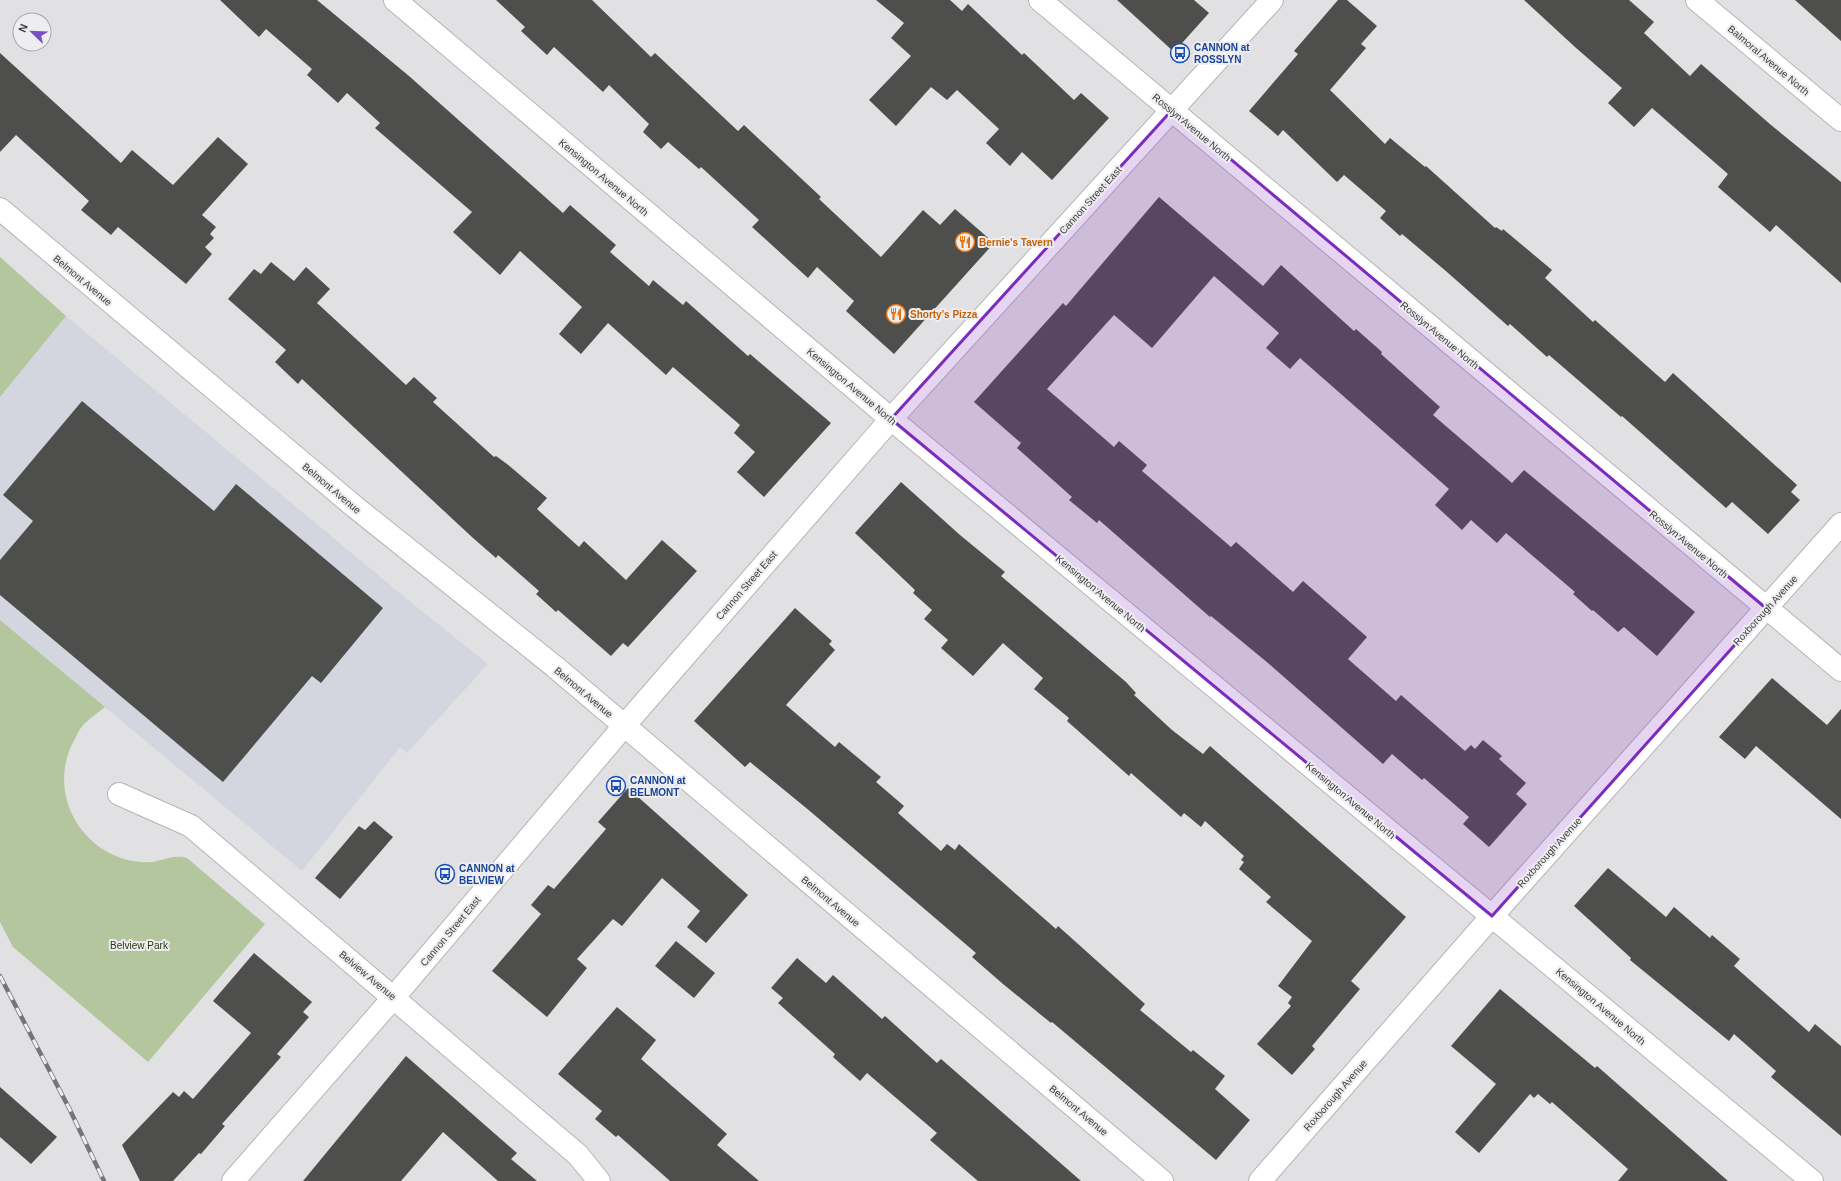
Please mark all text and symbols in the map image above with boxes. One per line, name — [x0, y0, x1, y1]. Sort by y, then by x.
north arrow — [12, 12, 52, 52]
text: N — [16, 22, 30, 34]
street label: Balmoral Avenue North — [1726, 23, 1812, 98]
bus stop icon: CANNON at ROSSLYN — [1169, 42, 1191, 64]
place label: CANNON at ROSSLYN — [1194, 42, 1250, 65]
street label: Rosslyn Avenue North — [1150, 91, 1233, 163]
street label: Kensington Avenue North — [557, 137, 651, 218]
street label: Cannon Street East — [1057, 164, 1124, 236]
restaurant icon: Bernie's Tavern — [954, 231, 976, 253]
place label: Bernie's Tavern — [979, 237, 1053, 248]
street label: Belmont Avenue — [51, 253, 114, 308]
street label: Rosslyn Avenue North — [1398, 299, 1481, 371]
restaurant icon: Shorty's Pizza — [885, 303, 907, 325]
place label: Shorty's Pizza — [910, 309, 978, 320]
street label: Kensington Avenue North — [805, 346, 899, 427]
street label: Belmont Avenue — [300, 461, 363, 516]
street label: Rosslyn Avenue North — [1647, 508, 1730, 580]
street label: Cannon Street East — [714, 549, 779, 622]
street label: Kensington Avenue North — [1054, 553, 1148, 634]
street label: Roxborough Avenue — [1731, 573, 1800, 648]
street label: Belmont Avenue — [552, 665, 615, 720]
street label: Kensington Avenue North — [1304, 760, 1398, 841]
bus stop icon: CANNON at BELMONT — [605, 775, 627, 797]
place label: CANNON at BELMONT — [630, 775, 686, 798]
street label: Roxborough Avenue — [1515, 815, 1584, 890]
bus stop icon: CANNON at BELVIEW — [434, 863, 456, 885]
place label: CANNON at BELVIEW — [459, 863, 515, 886]
street label: Belmont Avenue — [799, 874, 862, 929]
street label: Cannon Street East — [418, 894, 483, 968]
park label: Belview Park — [110, 940, 169, 951]
street label: Belview Avenue — [337, 949, 399, 1003]
street label: Kensington Avenue North — [1554, 966, 1648, 1047]
street label: Roxborough Avenue — [1302, 1057, 1369, 1133]
street label: Belmont Avenue — [1047, 1083, 1110, 1138]

